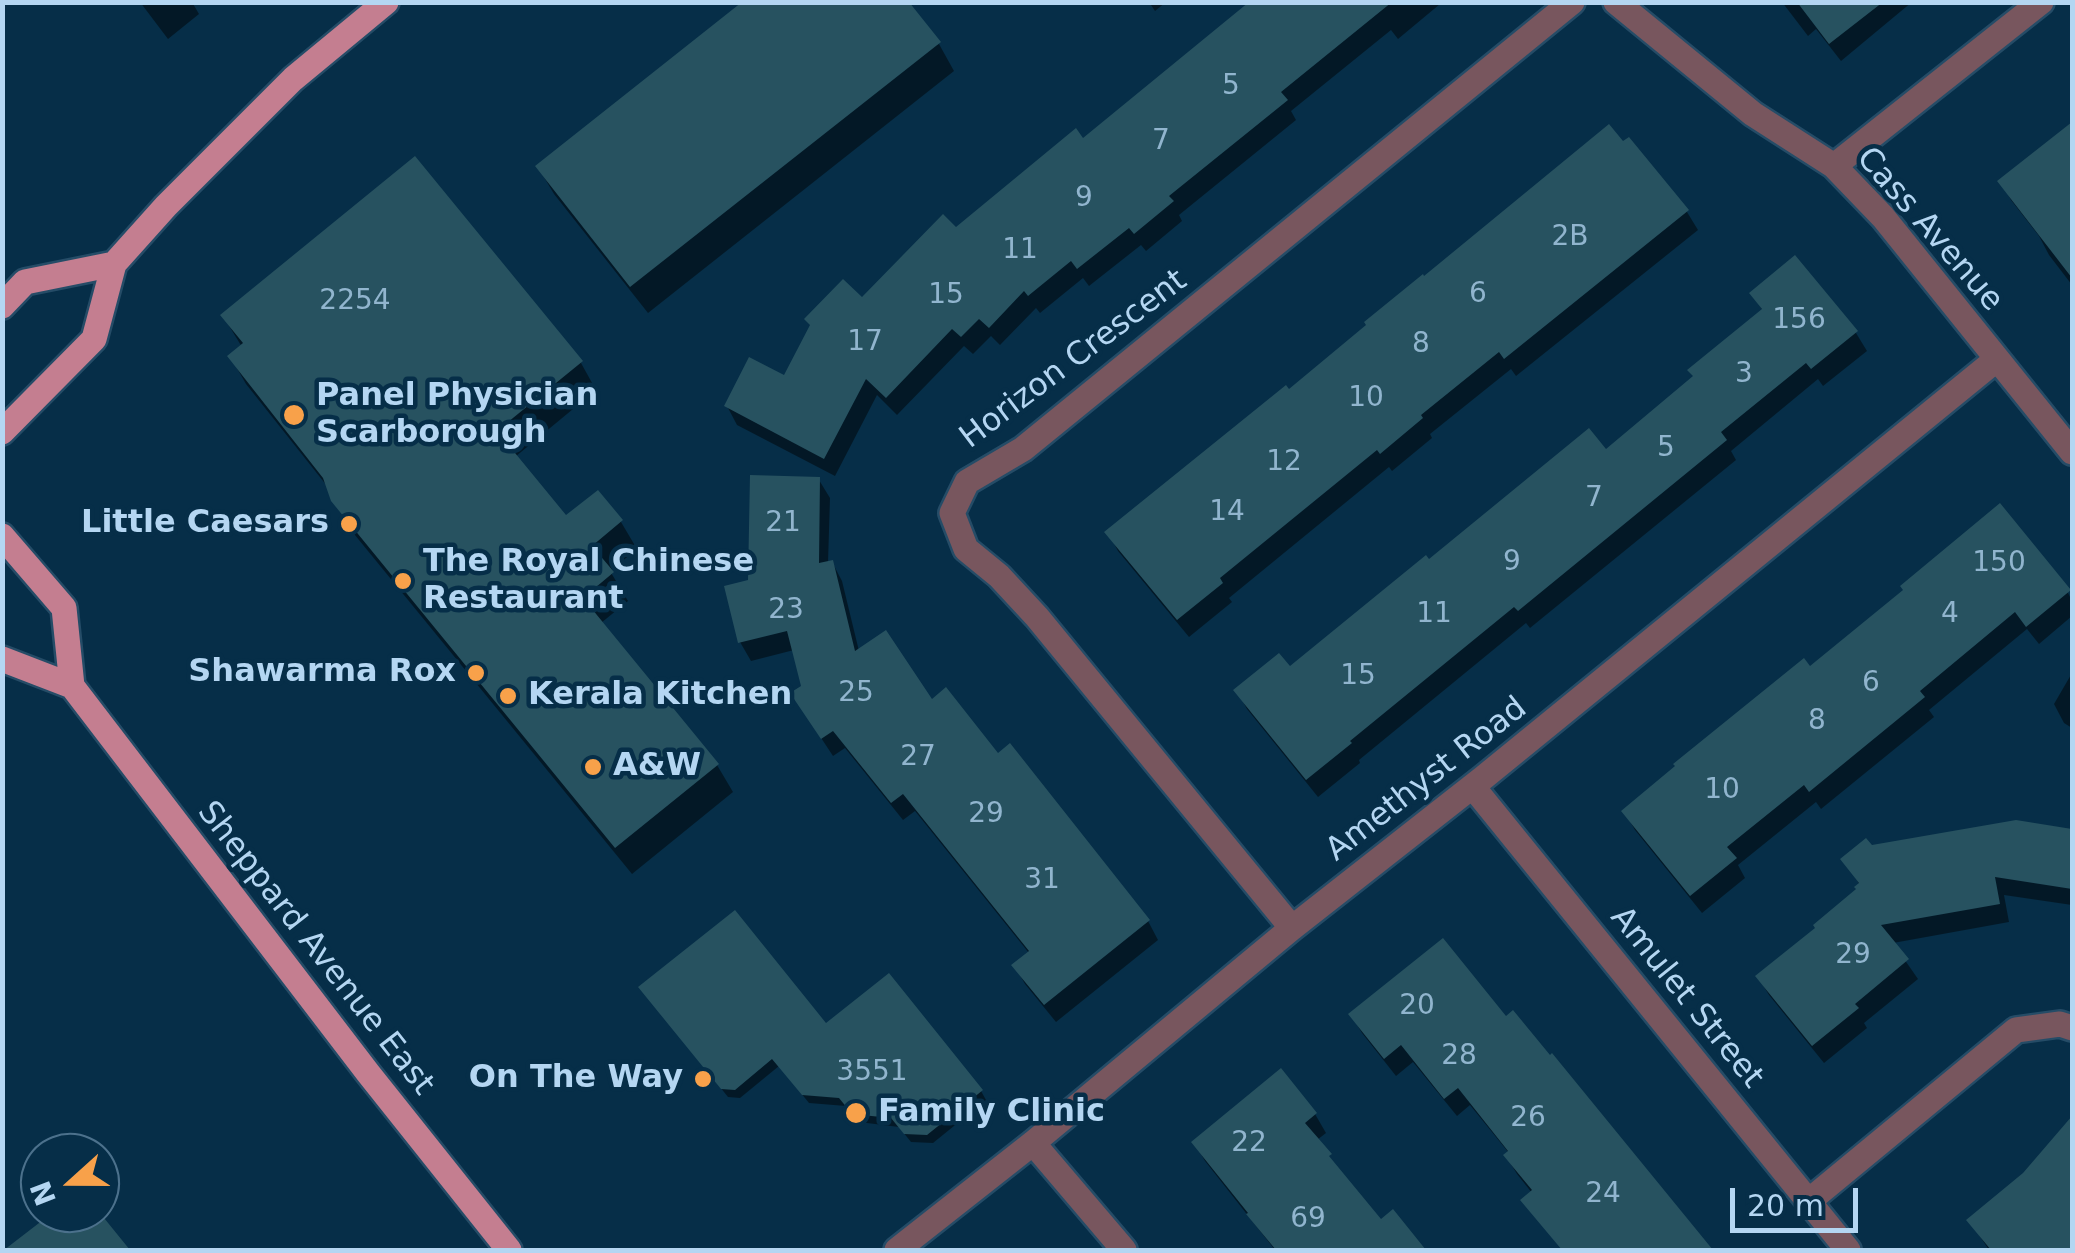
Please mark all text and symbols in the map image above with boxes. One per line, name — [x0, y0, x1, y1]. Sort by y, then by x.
house number: 5 — [1222, 70, 1240, 104]
house number: 7 — [1152, 125, 1170, 159]
street label: Cass Avenue — [1847, 140, 2011, 320]
house number: 9 — [1075, 182, 1093, 216]
house number: 2B — [1551, 221, 1589, 255]
house number: 11 — [1002, 234, 1038, 268]
street label: Horizon Crescent — [953, 262, 1195, 458]
house number: 6 — [1469, 278, 1487, 312]
house number: 15 — [928, 279, 964, 313]
house number: 2254 — [319, 285, 391, 319]
house number: 156 — [1772, 304, 1826, 338]
house number: 17 — [847, 326, 883, 360]
house number: 8 — [1412, 328, 1430, 362]
house number: 3 — [1735, 358, 1753, 392]
place label: Panel Physician Scarborough — [316, 378, 598, 453]
house number: 10 — [1348, 382, 1384, 416]
marker: Panel Physician Scarborough — [281, 402, 307, 428]
house number: 5 — [1657, 432, 1675, 466]
house number: 12 — [1266, 446, 1302, 480]
house number: 7 — [1585, 482, 1603, 516]
house number: 14 — [1209, 496, 1245, 530]
place label: Little Caesars — [81, 505, 329, 543]
house number: 21 — [765, 507, 801, 541]
marker: Little Caesars — [338, 513, 360, 535]
place label: The Royal Chinese Restaurant — [423, 544, 754, 619]
house number: 9 — [1503, 546, 1521, 580]
house number: 150 — [1972, 547, 2026, 581]
marker: The Royal Chinese Restaurant — [392, 570, 414, 592]
house number: 23 — [768, 594, 804, 628]
house number: 11 — [1416, 598, 1452, 632]
house number: 4 — [1941, 598, 1959, 632]
place label: Shawarma Rox — [188, 654, 456, 692]
house number: 15 — [1340, 660, 1376, 694]
marker: Shawarma Rox — [465, 662, 487, 684]
house number: 6 — [1862, 667, 1880, 701]
place label: Kerala Kitchen — [528, 677, 792, 715]
house number: 25 — [838, 677, 874, 711]
marker: Kerala Kitchen — [497, 685, 519, 707]
street label: Amethyst Road — [1319, 690, 1535, 870]
house number: 8 — [1808, 705, 1826, 739]
house number: 27 — [900, 741, 936, 775]
place label: A&W — [613, 748, 701, 786]
marker: A&W — [582, 756, 604, 778]
house number: 10 — [1704, 774, 1740, 808]
street label: Sheppard Avenue East — [189, 795, 441, 1103]
house number: 29 — [968, 798, 1004, 832]
house number: 31 — [1024, 864, 1060, 898]
street label: Amulet Street — [1601, 900, 1771, 1096]
house number: 29 — [1835, 939, 1871, 973]
house number: 20 — [1399, 990, 1435, 1024]
house number: 28 — [1441, 1040, 1477, 1074]
house number: 3551 — [836, 1056, 908, 1090]
place label: On The Way — [469, 1060, 683, 1098]
marker: On The Way — [692, 1068, 714, 1090]
place label: Family Clinic — [878, 1094, 1105, 1132]
marker: Family Clinic — [843, 1100, 869, 1126]
house number: 26 — [1510, 1102, 1546, 1136]
house number: 22 — [1231, 1127, 1267, 1161]
north arrow — [20, 1133, 120, 1233]
scale bar — [1735, 1168, 1862, 1230]
text: N — [24, 1176, 63, 1210]
house number: 24 — [1585, 1178, 1621, 1212]
text: 20 m — [1747, 1188, 1824, 1223]
house number: 69 — [1290, 1203, 1326, 1237]

